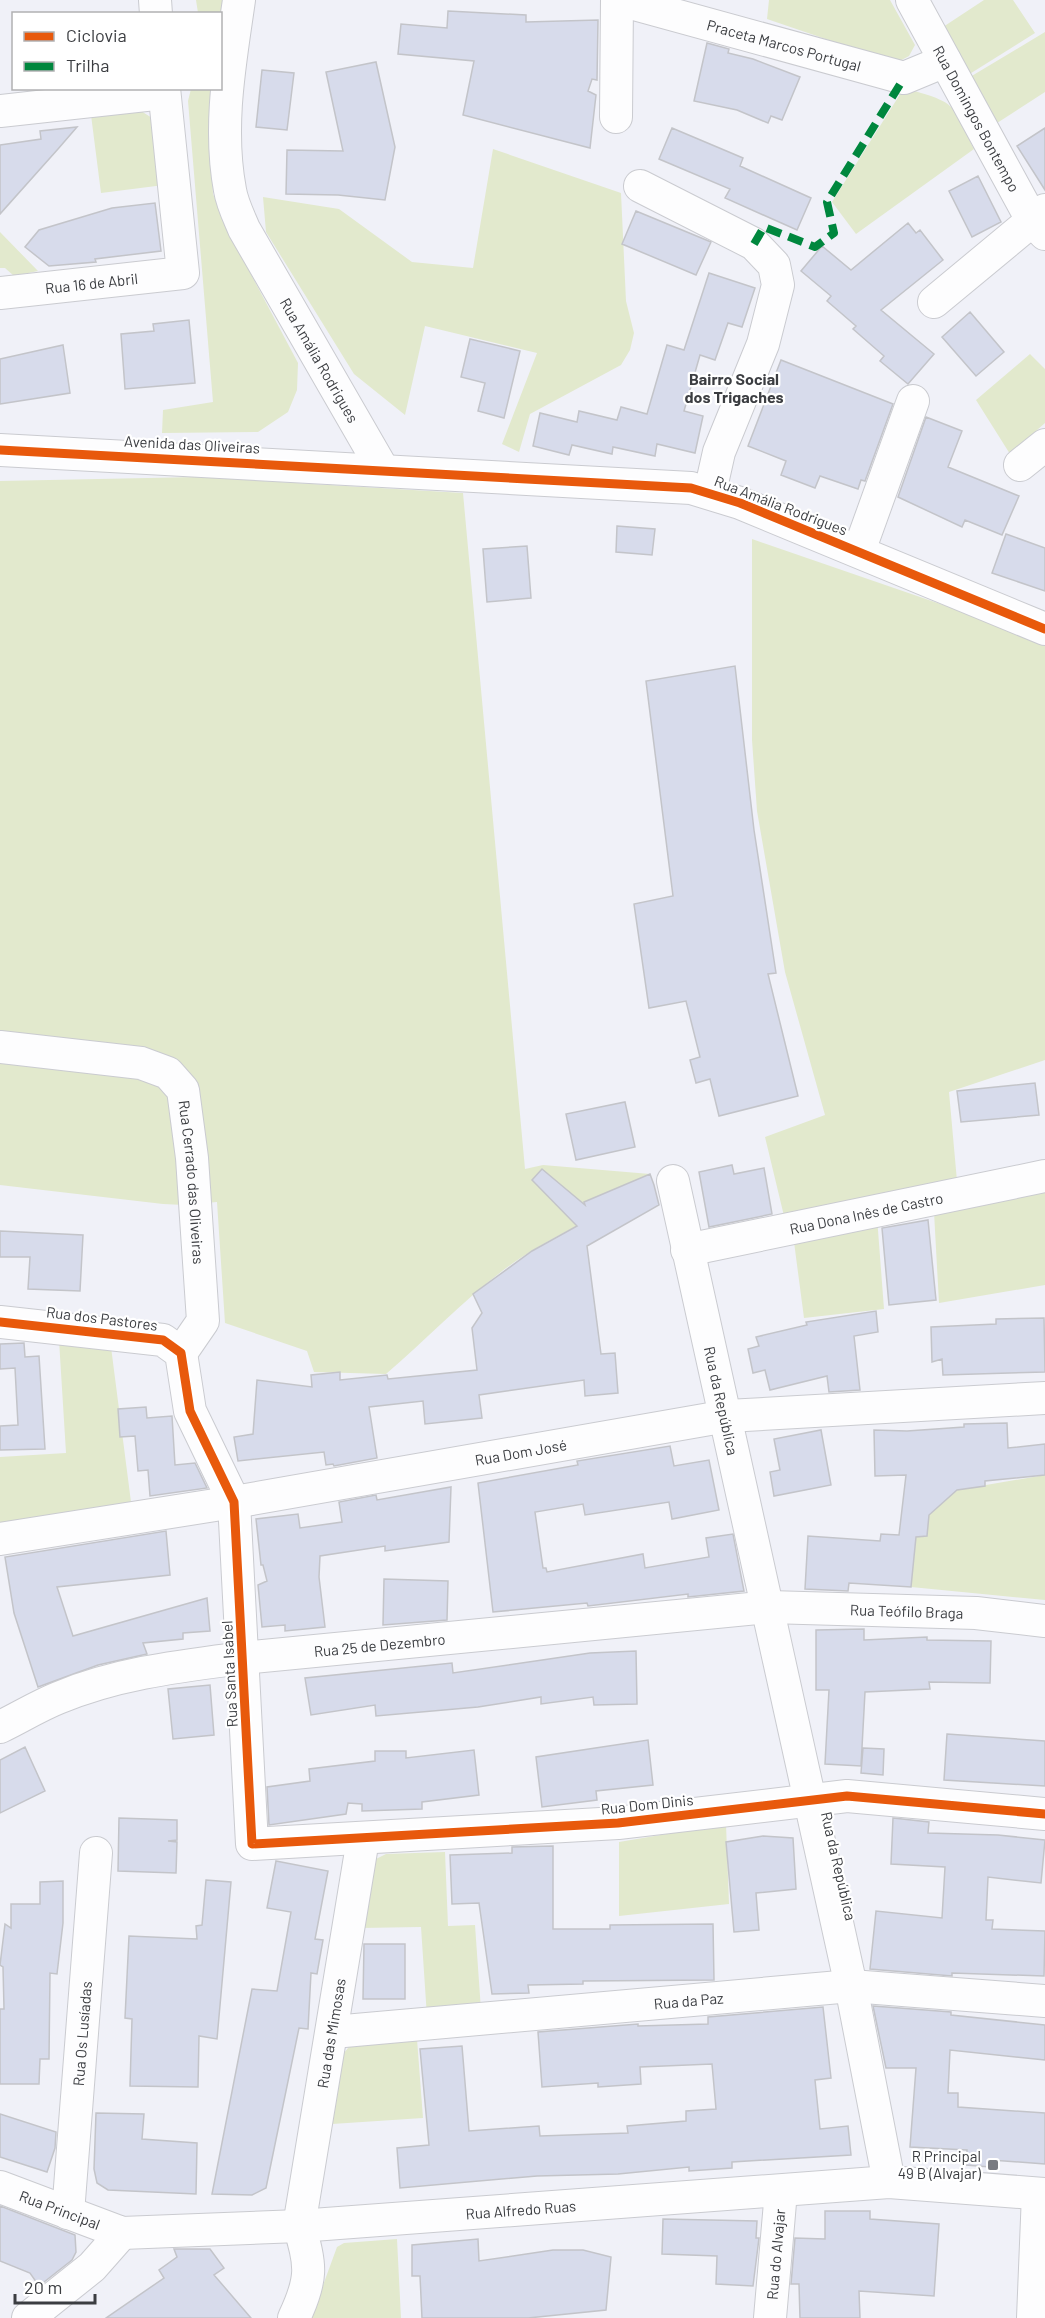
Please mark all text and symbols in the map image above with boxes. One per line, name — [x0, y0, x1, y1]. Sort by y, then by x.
legend — [12, 12, 222, 90]
street label: Praceta Marcos Portugal — [705, 15, 863, 75]
text: Ciclovia — [66, 24, 127, 46]
street label: Rua Domingos Bontempo — [930, 42, 1024, 195]
text: Trilha — [66, 54, 110, 76]
street label: Rua 16 de Abril — [44, 269, 139, 297]
street label: Rua Amália Rodrigues — [277, 294, 363, 426]
district label: Bairro Social dos Trigaches — [684, 369, 784, 406]
street label: Avenida das Oliveiras — [124, 431, 260, 457]
street label: Rua Amália Rodrigues — [712, 471, 850, 539]
street label: Rua Cerrado das Oliveiras — [175, 1099, 208, 1265]
street label: Rua Dona Inês de Castro — [788, 1188, 945, 1238]
street label: Rua dos Pastores — [45, 1302, 159, 1334]
street label: Rua da República — [701, 1344, 742, 1457]
street label: Rua Dom José — [473, 1435, 568, 1469]
street label: Rua Teófilo Braga — [850, 1600, 964, 1622]
street label: Rua Santa Isabel — [217, 1620, 241, 1728]
street label: Rua 25 de Dezembro — [313, 1629, 446, 1660]
street label: Rua Dom Dinis — [600, 1790, 694, 1818]
street label: Rua da República — [818, 1810, 860, 1922]
street label: Rua das Mimosas — [313, 1977, 349, 2090]
street label: Rua Os Lusíadas — [69, 1980, 95, 2087]
street label: Rua da Paz — [653, 1988, 725, 2012]
place label: R Principal 49 B (Alvajar) — [898, 2147, 981, 2182]
marker: R Principal 49 B (Alvajar) — [986, 2158, 1000, 2172]
street label: Rua Principal — [17, 2186, 103, 2233]
street label: Rua Alfredo Ruas — [465, 2196, 577, 2223]
street label: Rua do Alvajar — [763, 2207, 788, 2301]
scale bar — [15, 2267, 94, 2305]
text: 20 m — [24, 2276, 62, 2298]

